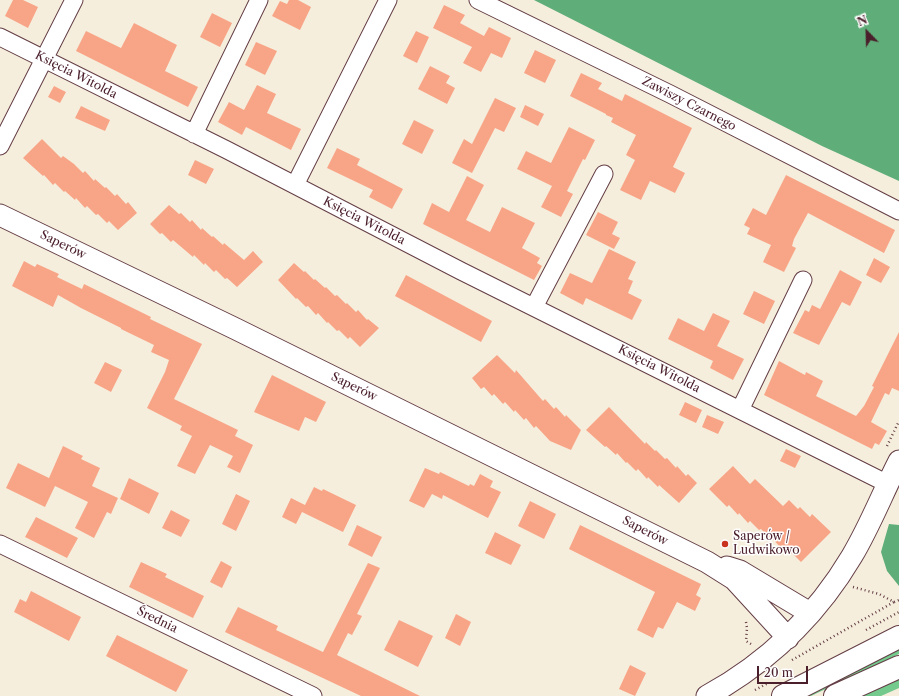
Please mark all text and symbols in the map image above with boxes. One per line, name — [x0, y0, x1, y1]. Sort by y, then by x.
north arrow — [847, 12, 887, 52]
text: N — [855, 13, 869, 29]
street label: Księcia Witolda — [33, 48, 119, 102]
street label: Zawiszy Czarnego — [640, 74, 738, 134]
street label: Księcia Witolda — [321, 194, 407, 248]
street label: Saperów — [38, 228, 88, 262]
street label: Księcia Witolda — [616, 342, 702, 396]
street label: Saperów — [329, 370, 379, 404]
street label: Saperów — [620, 513, 670, 549]
place label: Saperów / Ludwikowo — [733, 530, 799, 558]
marker: Saperów / Ludwikowo — [720, 539, 730, 549]
street label: Średnia — [134, 604, 180, 636]
scale bar — [759, 658, 810, 684]
text: 20 m — [764, 665, 793, 680]

